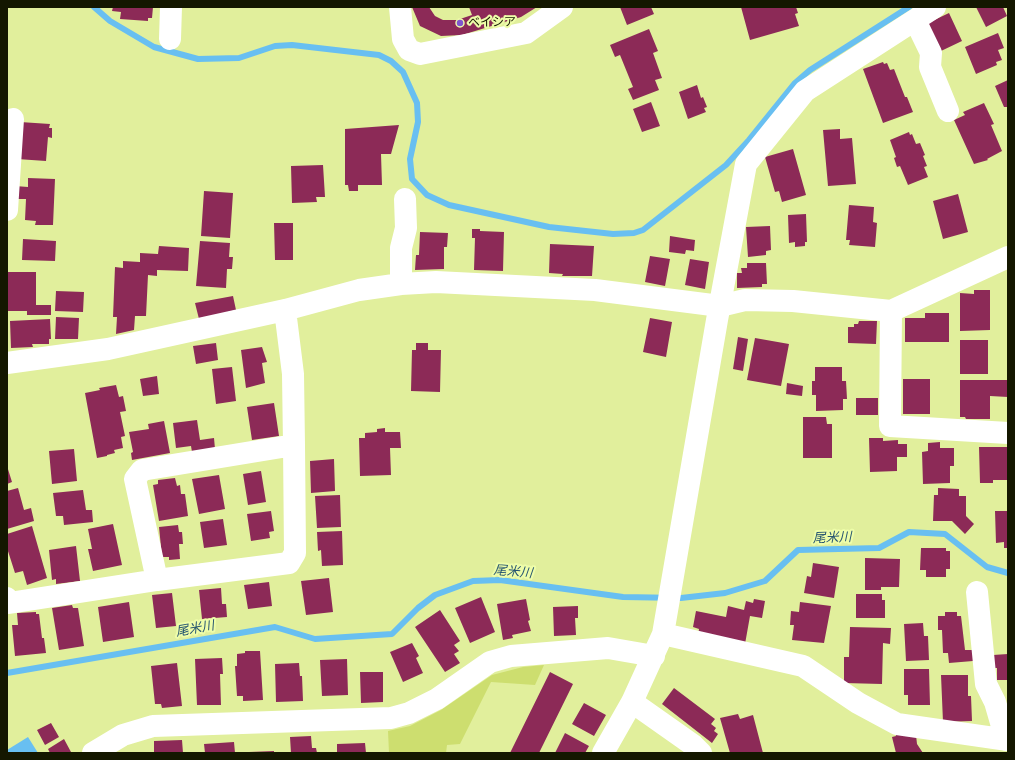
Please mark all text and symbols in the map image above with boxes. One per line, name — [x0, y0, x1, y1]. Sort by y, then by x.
place label: ベイシア — [468, 16, 516, 30]
marker: ベイシア — [455, 18, 465, 28]
water label: 尾米川 — [812, 530, 852, 546]
water label: 尾米川 — [493, 563, 533, 581]
water label: 尾米川 — [174, 618, 216, 640]

